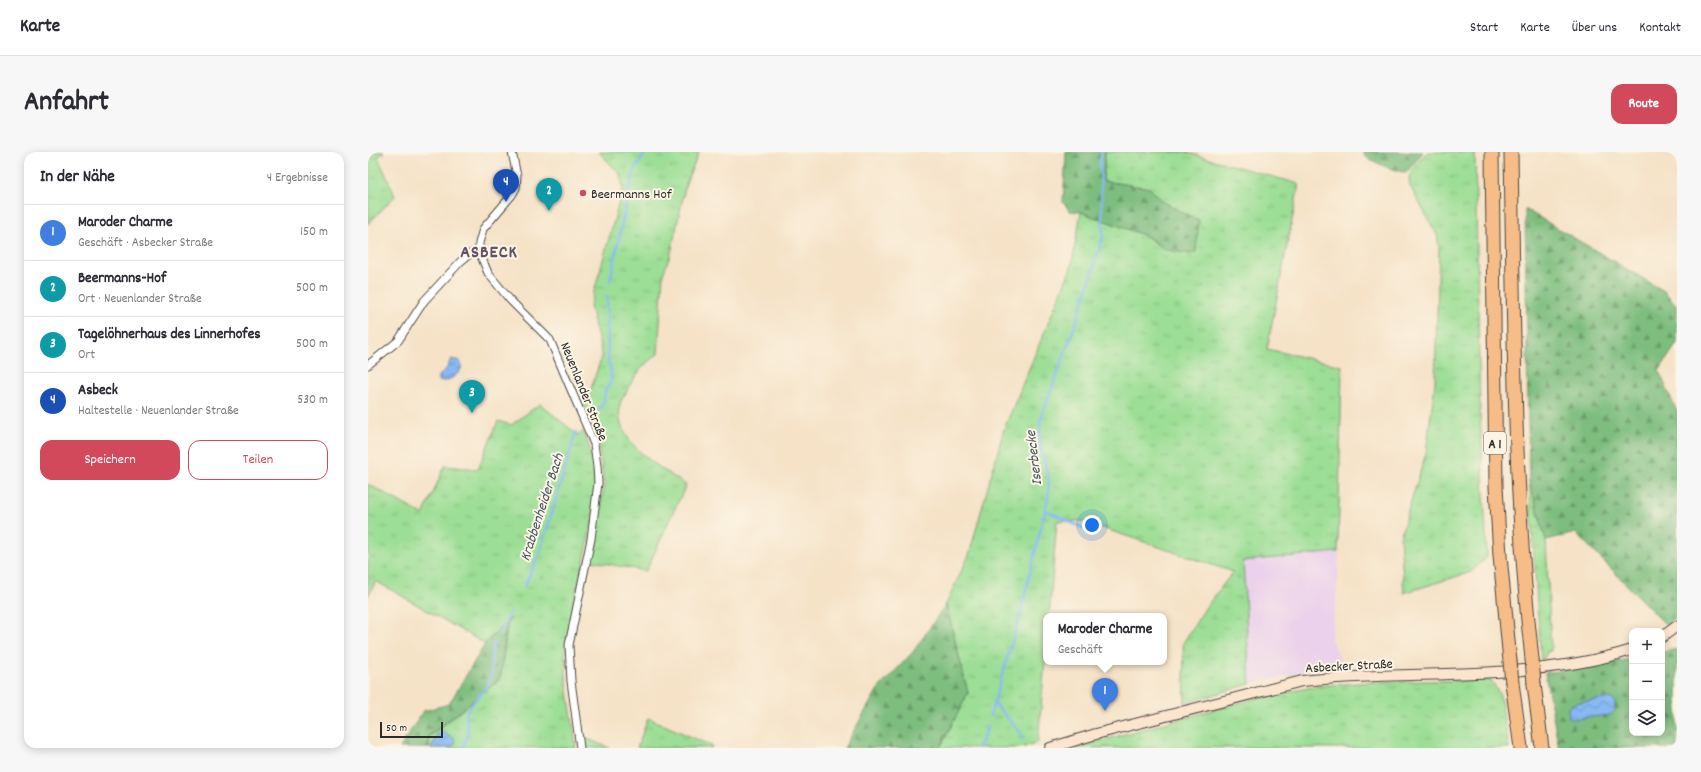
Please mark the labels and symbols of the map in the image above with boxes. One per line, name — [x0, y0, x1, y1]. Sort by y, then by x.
pin: 4 — [493, 169, 519, 202]
pin: 2 — [536, 178, 562, 211]
place label: Beermanns Hof — [591, 185, 673, 205]
marker: Beermanns Hof — [578, 188, 588, 198]
district label: ASBECK — [460, 241, 518, 266]
street label: Neuenlander Straße — [554, 339, 612, 444]
pin: 3 — [459, 380, 485, 413]
water label: Iserbecke — [1021, 428, 1049, 486]
road number: A 1 — [1484, 432, 1506, 454]
water label: Krabbenheider Bach — [515, 450, 571, 564]
your location — [1082, 515, 1102, 535]
street label: Asbecker Straße — [1305, 655, 1393, 679]
pin: 1 — [1092, 678, 1118, 711]
scale bar — [380, 720, 443, 739]

